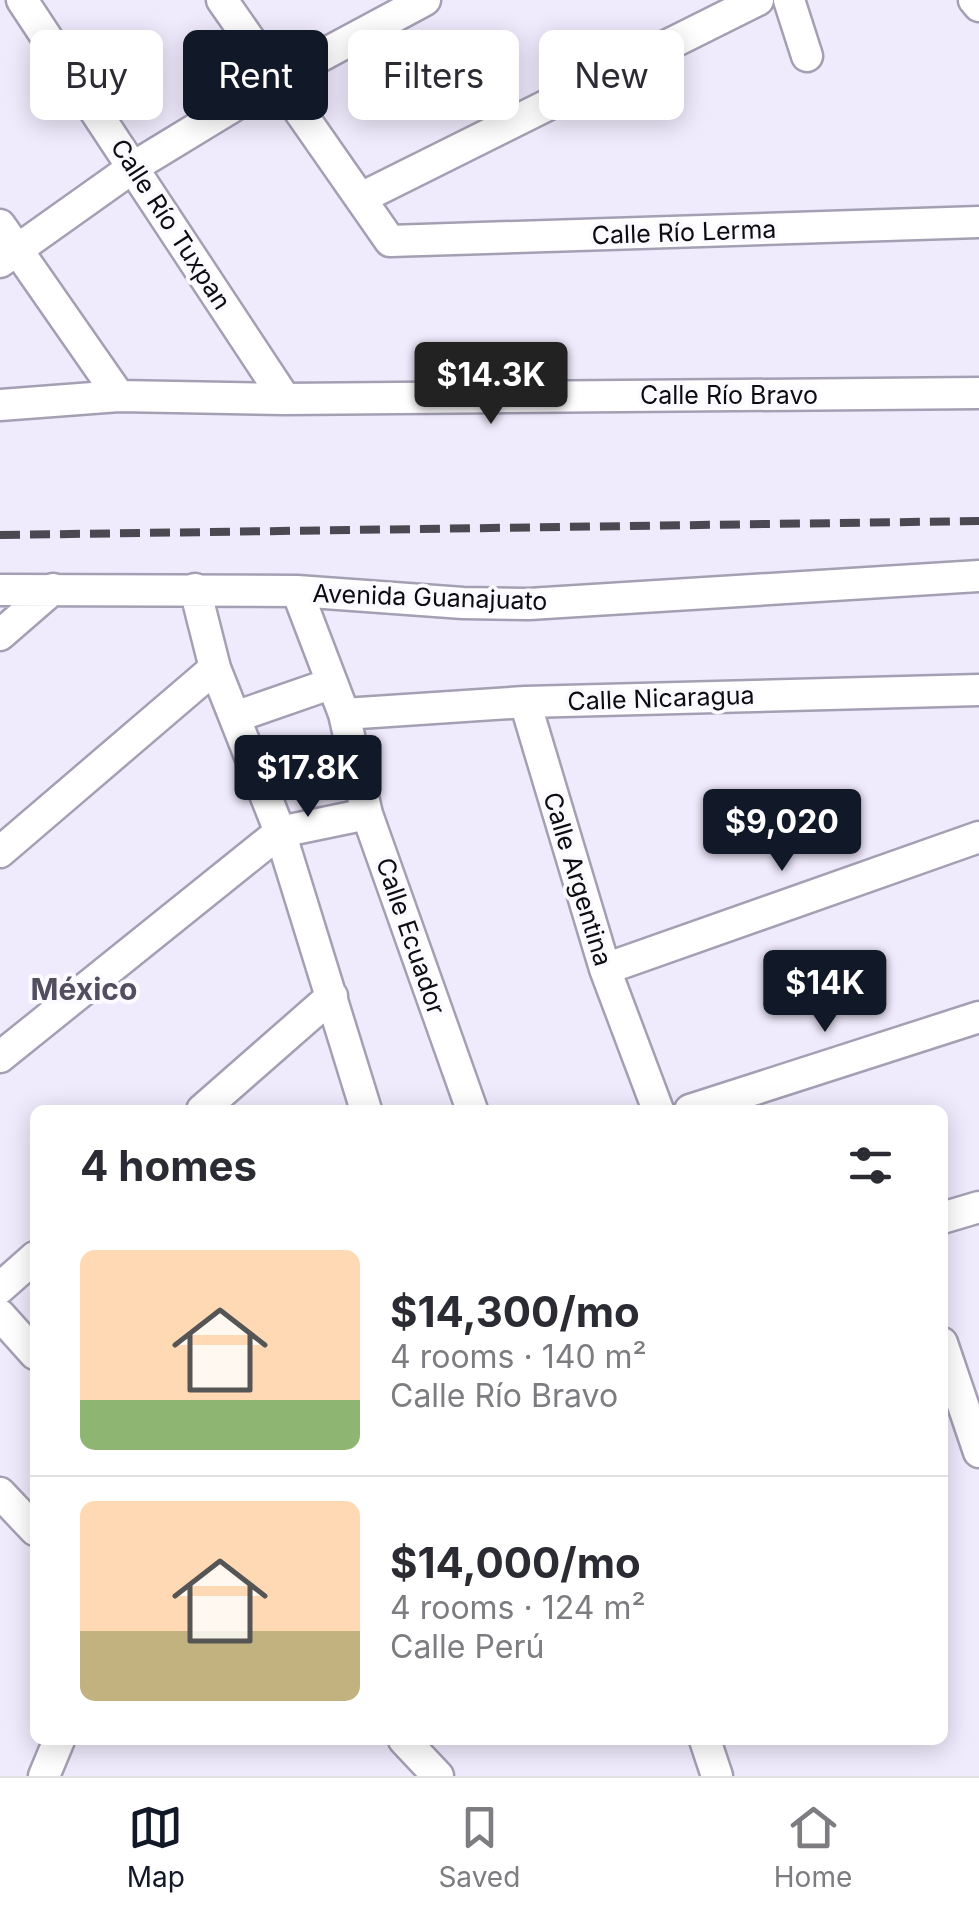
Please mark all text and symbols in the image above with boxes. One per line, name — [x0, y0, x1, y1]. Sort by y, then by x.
chip: Buy — [30, 30, 163, 120]
chip: Rent — [183, 30, 328, 120]
chip: Filters — [348, 30, 519, 120]
chip: New — [539, 30, 684, 120]
street label: Calle Río Tuxpan — [105, 133, 237, 315]
street label: Calle Río Lerma — [591, 214, 777, 250]
pin: $14.3K — [410, 342, 572, 427]
text: $14.3K — [437, 355, 545, 394]
street label: Calle Río Bravo — [640, 380, 818, 410]
street label: Avenida Guanajuato — [312, 578, 548, 616]
street label: Calle Nicaragua — [567, 680, 755, 716]
pin: $17.8K — [227, 735, 389, 820]
text: $17.8K — [257, 748, 359, 787]
street label: Calle Argentina — [537, 789, 619, 969]
pin: $9,020 — [701, 789, 863, 874]
text: $9,020 — [725, 802, 839, 841]
street label: Calle Ecuador — [370, 854, 452, 1018]
pin: $14K — [766, 950, 884, 1035]
text: $14K — [785, 963, 865, 1002]
district label: México — [31, 971, 137, 1007]
icon: filters — [843, 1138, 898, 1193]
text: 4 homes — [80, 1140, 257, 1191]
text: $14,300/mo — [390, 1286, 640, 1337]
icon: home — [160, 1290, 280, 1410]
text: 4 rooms · 140 m² — [390, 1337, 647, 1376]
text: Calle Río Bravo — [390, 1376, 618, 1415]
text: $14,000/mo — [390, 1537, 641, 1588]
icon: home — [160, 1541, 280, 1661]
text: 4 rooms · 124 m² — [390, 1588, 646, 1627]
text: Calle Perú — [390, 1627, 544, 1666]
tab: Map — [127, 1800, 185, 1894]
tab: Saved — [438, 1800, 520, 1894]
tab: Home — [774, 1800, 852, 1894]

